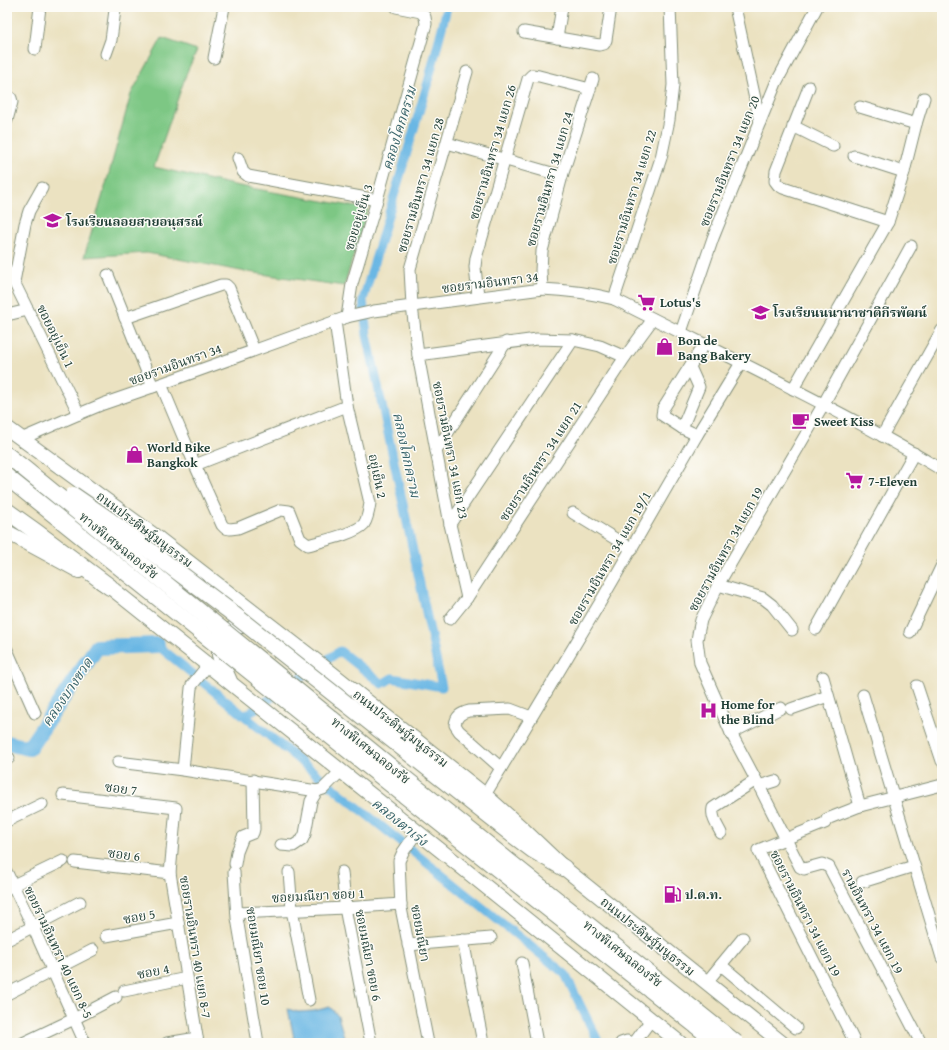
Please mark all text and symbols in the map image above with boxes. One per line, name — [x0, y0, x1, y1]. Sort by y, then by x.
street label: ซอยรามอินทรา 34 แยก 26 — [464, 82, 521, 222]
water label: คลองโคกคราม — [377, 83, 422, 173]
street label: ซอยรามอินทรา 34 แยก 20 — [694, 93, 764, 230]
street label: ซอยรามอินทรา 34 แยก 24 — [521, 109, 578, 249]
street label: ซอยรามอินทรา 34 แยก 28 — [392, 115, 449, 255]
street label: ซอยรามอินทรา 34 แยก 22 — [602, 128, 661, 267]
street label: ซอยอยู่เย็น 3 — [339, 182, 378, 253]
school or university icon: โรงเรียนลอยสายอนุสรณ์ — [43, 211, 63, 231]
place label: โรงเรียนลอยสายอนุสรณ์ — [65, 212, 203, 231]
street label: ซอยรามอินทรา 34 — [441, 267, 540, 298]
supermarket icon: Lotus's — [637, 292, 657, 312]
place label: Lotus's — [660, 293, 701, 312]
street label: ซอยอยู่เย็น 1 — [32, 301, 79, 371]
school or university icon: โรงเรียนนนานาชาติกีรพัฒน์ — [750, 302, 770, 322]
place label: โรงเรียนนนานาชาติกีรพัฒน์ — [772, 303, 927, 322]
place label: Bon de Bang Bakery — [678, 331, 751, 365]
shop icon: Bon de Bang Bakery — [655, 337, 675, 357]
street label: ซอยรามอินทรา 34 — [126, 339, 224, 390]
street label: ซอยรามอินทรา 34 แยก 23 — [428, 380, 473, 521]
street label: ซอยรามอินทรา 34 แยก 21 — [494, 397, 586, 525]
water label: คลองโคกคราม — [388, 410, 426, 500]
cafe icon: Sweet Kiss — [791, 411, 811, 431]
place label: Sweet Kiss — [814, 412, 874, 431]
place label: World Bike Bangkok — [147, 438, 210, 472]
shop icon: World Bike Bangkok — [124, 444, 144, 464]
street label: อยู่เย็น 2 — [364, 452, 392, 500]
supermarket icon: 7-Eleven — [845, 471, 865, 491]
place label: 7-Eleven — [868, 472, 918, 491]
street label: ซอยรามอินทรา 34 แยก 19 — [683, 483, 768, 615]
street label: ถนนประดิษฐ์มนูธรรม — [92, 487, 197, 572]
street label: ซอยรามอินทรา 34 แยก 19/1 — [563, 488, 656, 629]
street label: ทางพิเศษฉลองรัช — [75, 507, 162, 583]
water label: คลองบางขวด — [37, 653, 98, 730]
street label: ถนนประดิษฐ์มนูธรรม — [349, 685, 453, 772]
place label: Home for the Blind — [721, 695, 775, 729]
hospital icon: Home for the Blind — [698, 701, 718, 721]
street label: ทางพิเศษฉลองรัช — [327, 712, 414, 788]
street label: ซอย 7 — [104, 777, 138, 800]
water label: คลองตาเร่ง — [368, 793, 433, 851]
street label: ซอย 6 — [107, 843, 141, 866]
street label: ซอยรามอินทรา 34 แยก 19 — [765, 847, 846, 980]
street label: รามอินทรา 34 แยก 19 — [837, 865, 908, 977]
street label: ซอยรามอินทรา 40 แยก 8-7 — [175, 874, 216, 1020]
street label: ซอยรามอินทรา 40 แยก 8-5 — [19, 883, 98, 1022]
street label: ซอยมณียา ซอย 1 — [271, 884, 365, 907]
fuel station icon: ป.ต.ท. — [662, 884, 682, 904]
place label: ป.ต.ท. — [685, 885, 722, 904]
street label: ถนนประดิษฐ์มนูธรรม — [596, 892, 699, 981]
street label: ซอยมณียา — [406, 903, 435, 963]
street label: ซอย 5 — [121, 904, 157, 929]
street label: ซอยมณียา ซอย 10 — [241, 906, 276, 1007]
street label: ซอยมณียา ซอย 6 — [350, 908, 387, 1003]
street label: ทางพิเศษฉลองรัช — [579, 915, 666, 991]
street label: ซอย 4 — [135, 959, 171, 984]

